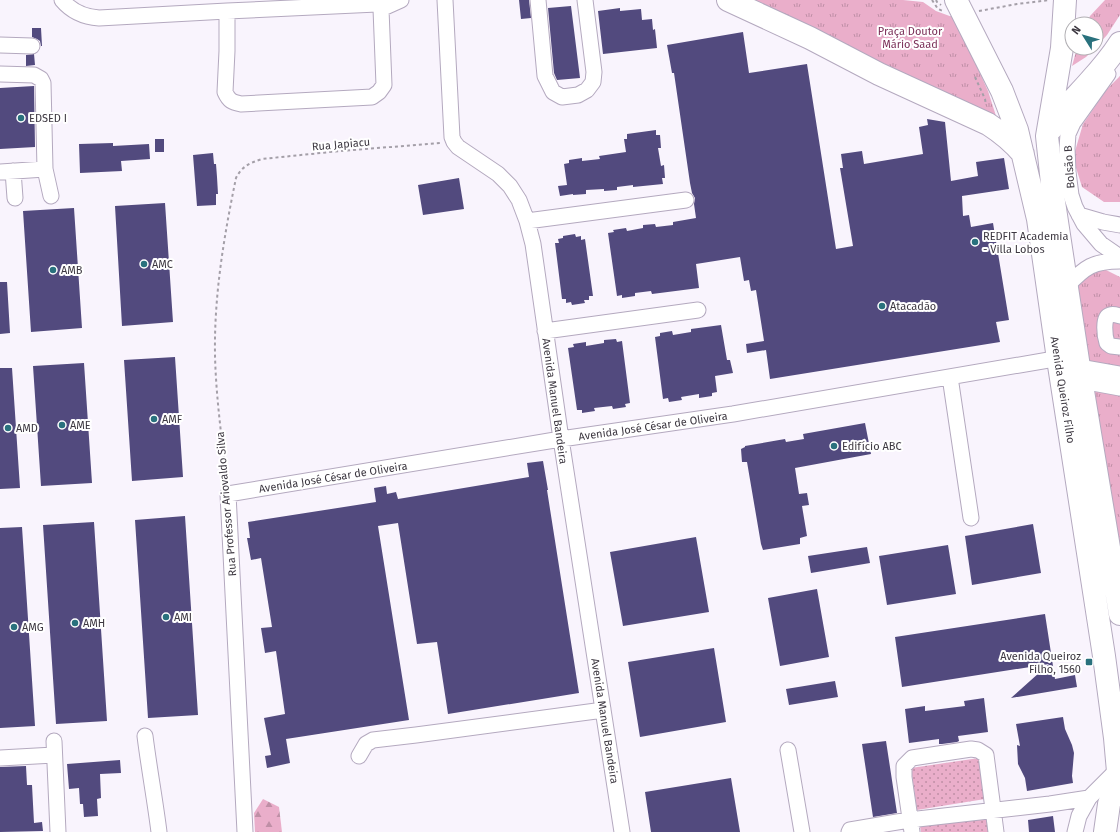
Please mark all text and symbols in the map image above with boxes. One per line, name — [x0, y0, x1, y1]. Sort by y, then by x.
north arrow — [1064, 16, 1104, 56]
text: N — [1069, 23, 1084, 37]
park label: Praça Doutor Mário Saad — [878, 25, 943, 51]
place label: EDSED I — [29, 112, 67, 125]
marker: EDSED I — [16, 113, 26, 123]
street label: Rua Japiacu — [311, 135, 371, 154]
street label: Bolsão B — [1061, 145, 1077, 189]
place label: REDFIT Academia - Villa Lobos — [983, 230, 1068, 256]
marker: REDFIT Academia - Villa Lobos — [970, 237, 980, 247]
place label: AMC — [152, 258, 173, 271]
marker: AMC — [139, 259, 149, 269]
place label: AMB — [61, 264, 83, 277]
marker: AMB — [48, 265, 58, 275]
place label: Atacadão — [890, 300, 936, 313]
marker: Atacadão — [877, 301, 887, 311]
street label: Avenida Queiroz Filho — [1048, 336, 1077, 444]
street label: Avenida Manuel Bandeira — [539, 337, 570, 465]
street label: Avenida José César de Oliveira — [578, 410, 728, 443]
place label: AMF — [162, 413, 183, 426]
marker: AMF — [149, 414, 159, 424]
place label: AME — [70, 419, 91, 432]
marker: AME — [57, 420, 67, 430]
place label: AMD — [16, 422, 38, 435]
marker: AMD — [3, 423, 13, 433]
street label: Rua Professor Ariovaldo Silva — [214, 431, 239, 577]
place label: Edifício ABC — [842, 440, 902, 453]
marker: Edifício ABC — [829, 441, 839, 451]
street label: Avenida José César de Oliveira — [258, 459, 408, 496]
place label: AMI — [174, 611, 192, 624]
marker: AMI — [161, 612, 171, 622]
place label: AMH — [83, 617, 105, 630]
marker: AMH — [70, 618, 80, 628]
place label: AMG — [22, 621, 44, 634]
marker: AMG — [9, 622, 19, 632]
place label: Avenida Queiroz Filho, 1560 — [1000, 650, 1081, 676]
street label: Avenida Manuel Bandeira — [588, 657, 621, 785]
marker: Avenida Queiroz Filho, 1560 — [1084, 657, 1094, 667]

